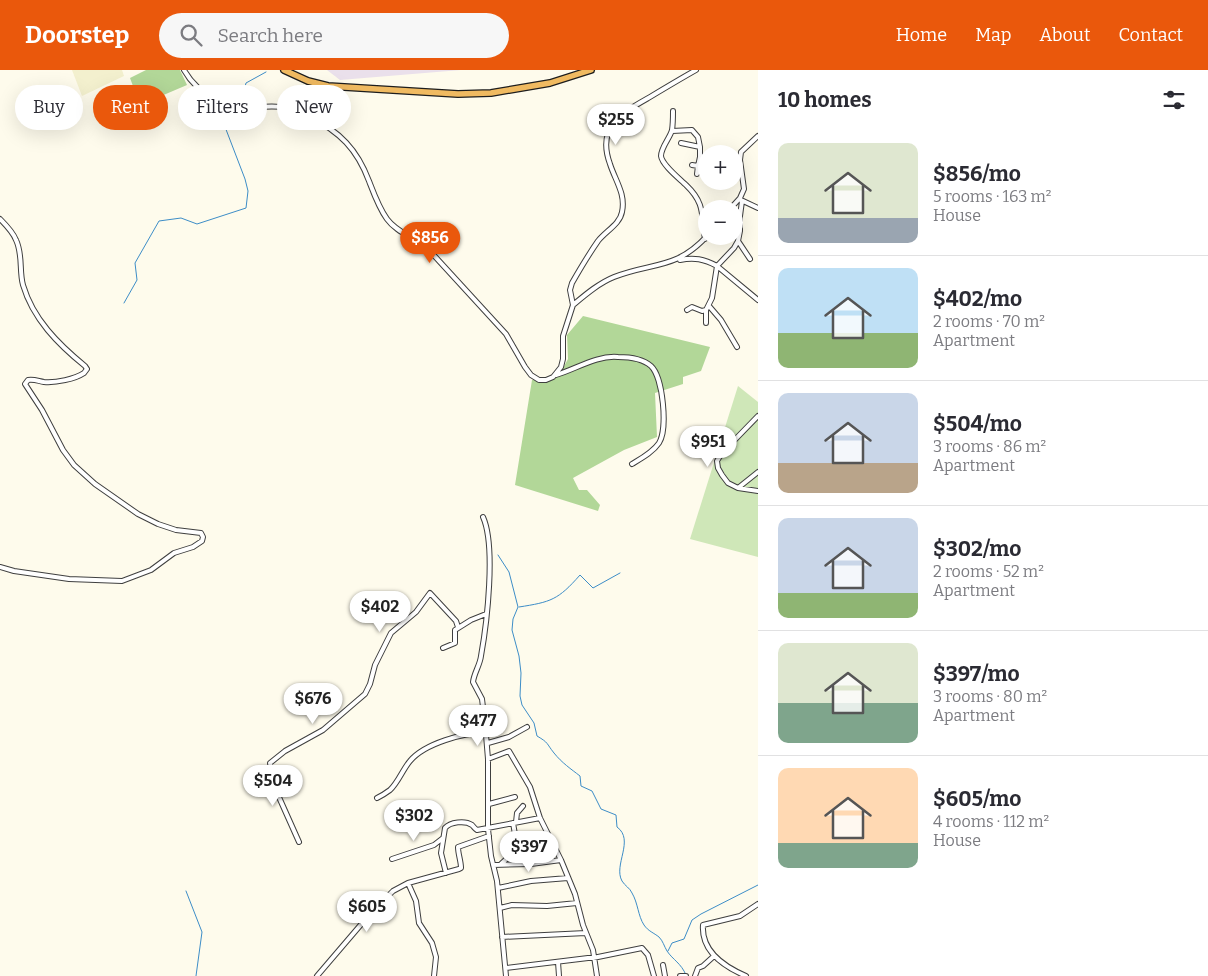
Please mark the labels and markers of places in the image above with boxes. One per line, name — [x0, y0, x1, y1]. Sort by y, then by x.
pin: $255 — [586, 104, 646, 146]
pin: $856 — [400, 222, 460, 264]
pin: $951 — [678, 426, 738, 468]
pin: $402 — [350, 590, 410, 633]
pin: $676 — [283, 682, 343, 725]
pin: $477 — [448, 704, 508, 747]
pin: $504 — [243, 764, 303, 807]
pin: $302 — [384, 800, 444, 842]
pin: $397 — [499, 830, 559, 873]
pin: $605 — [337, 890, 397, 933]

